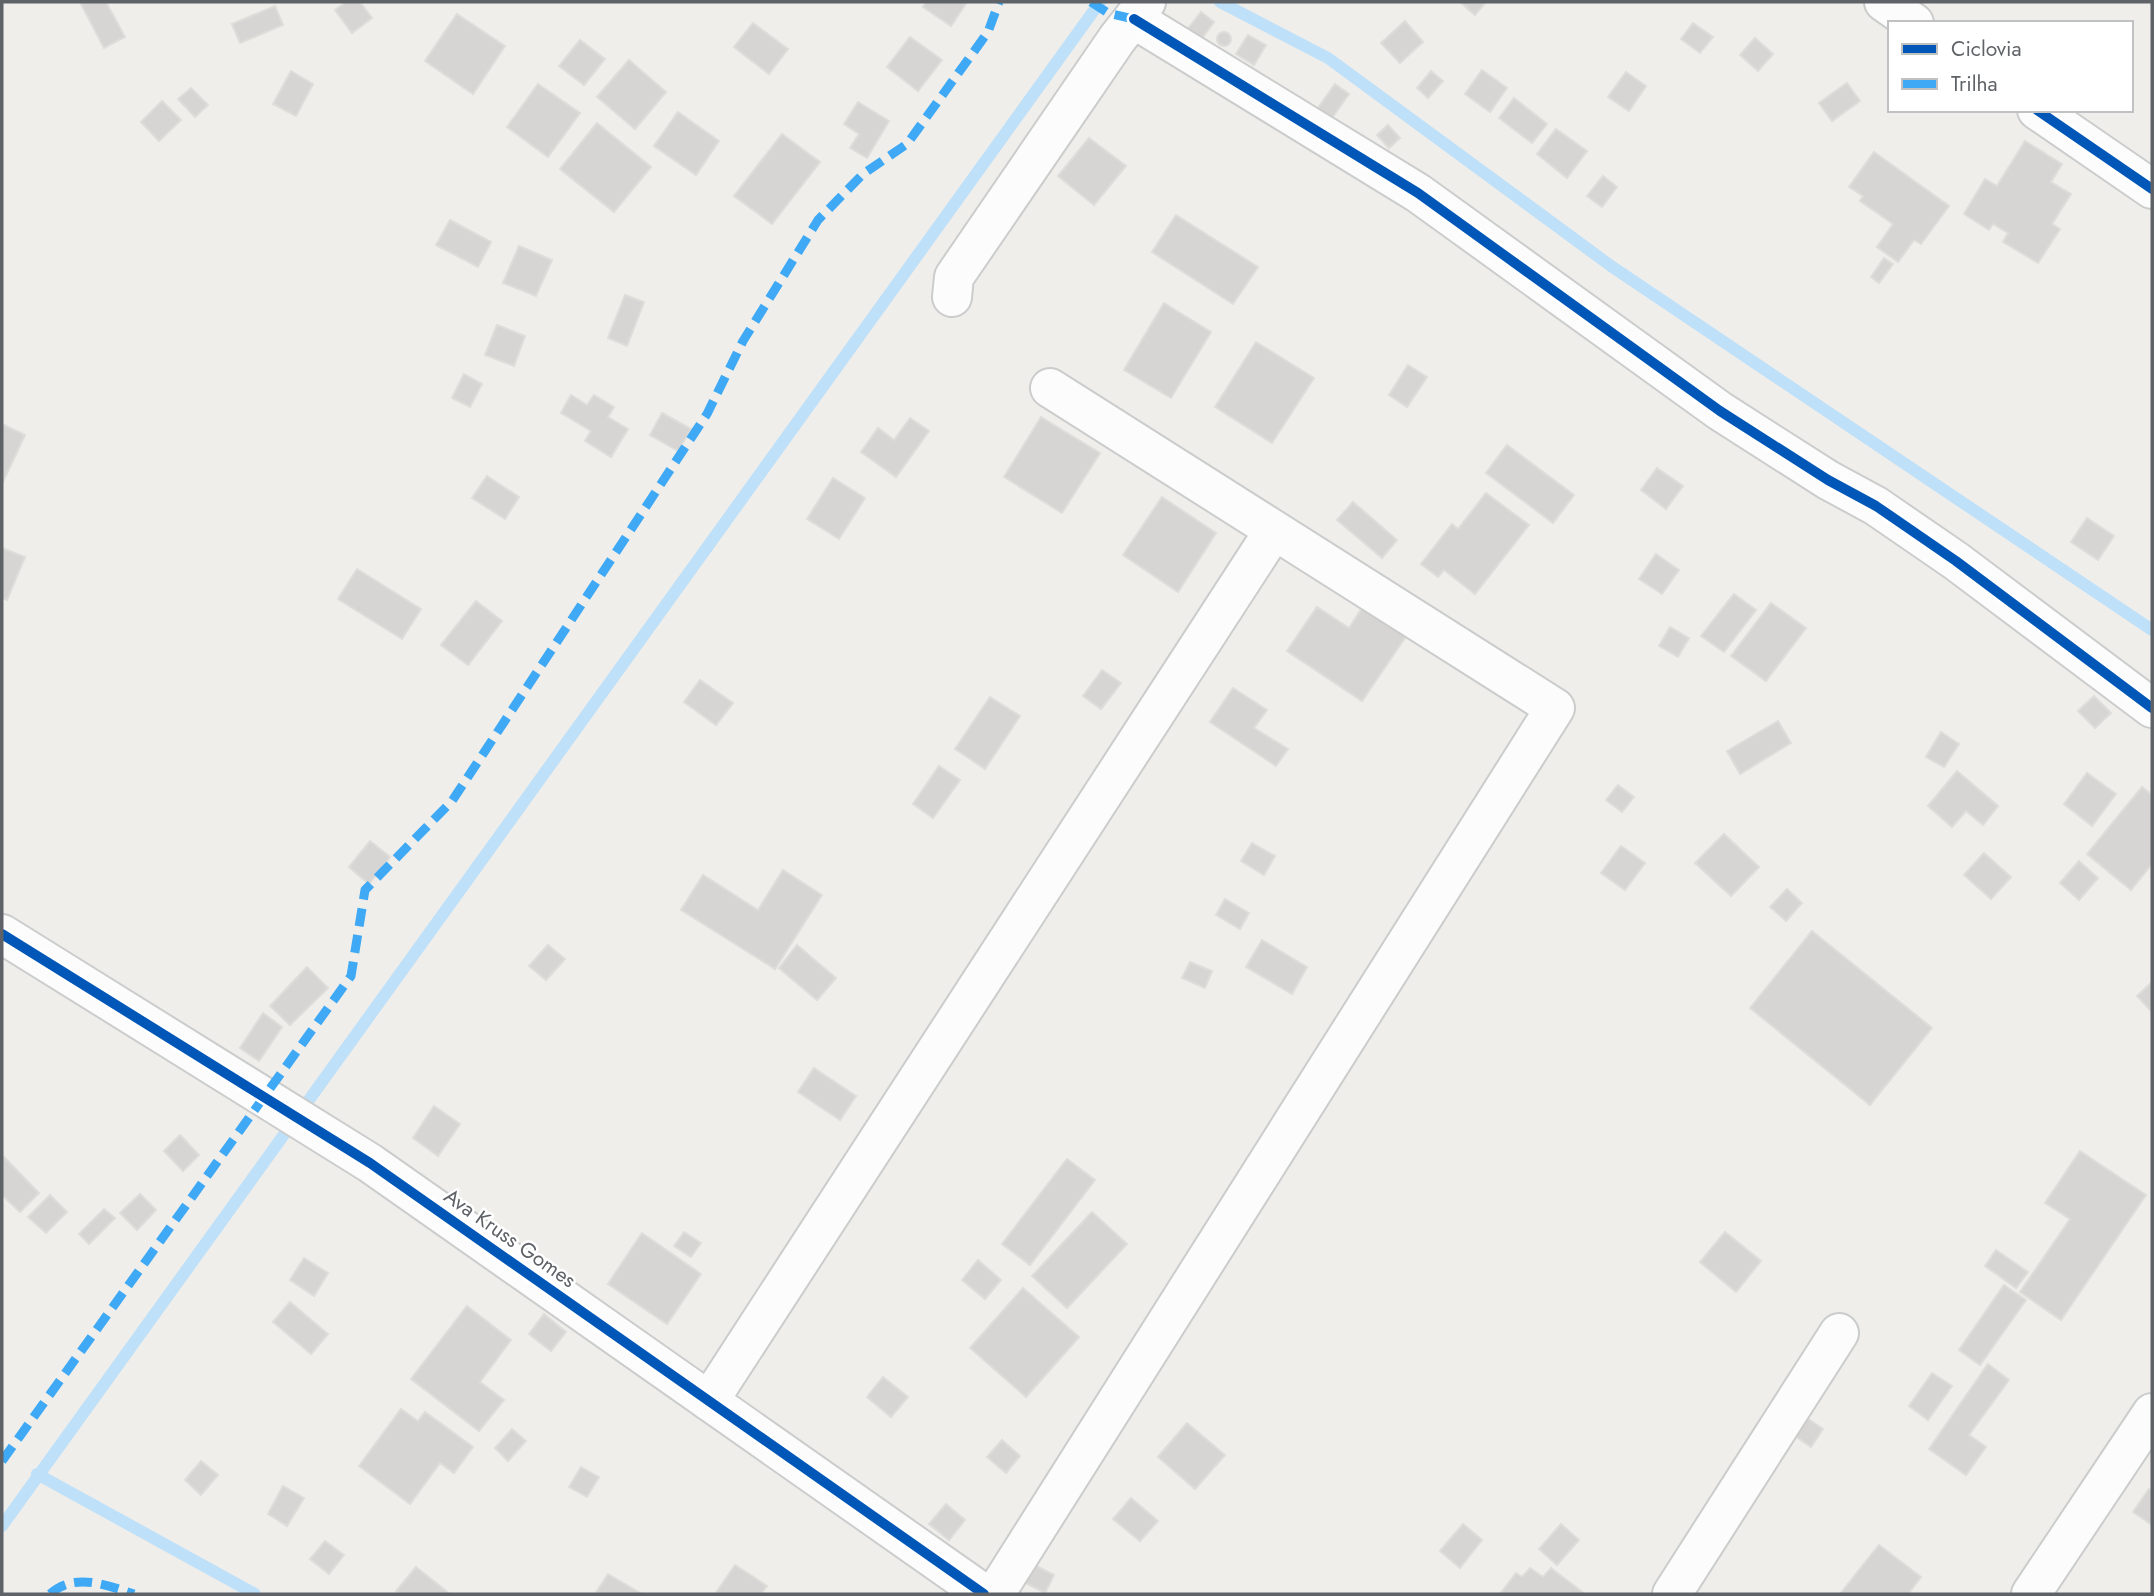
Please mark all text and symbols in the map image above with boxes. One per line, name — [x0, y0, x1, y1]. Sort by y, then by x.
legend — [1888, 21, 2133, 112]
text: Ciclovia — [1951, 34, 2022, 64]
text: Trilha — [1951, 69, 1998, 99]
street label: Ava Kruss Gomes — [438, 1181, 582, 1295]

